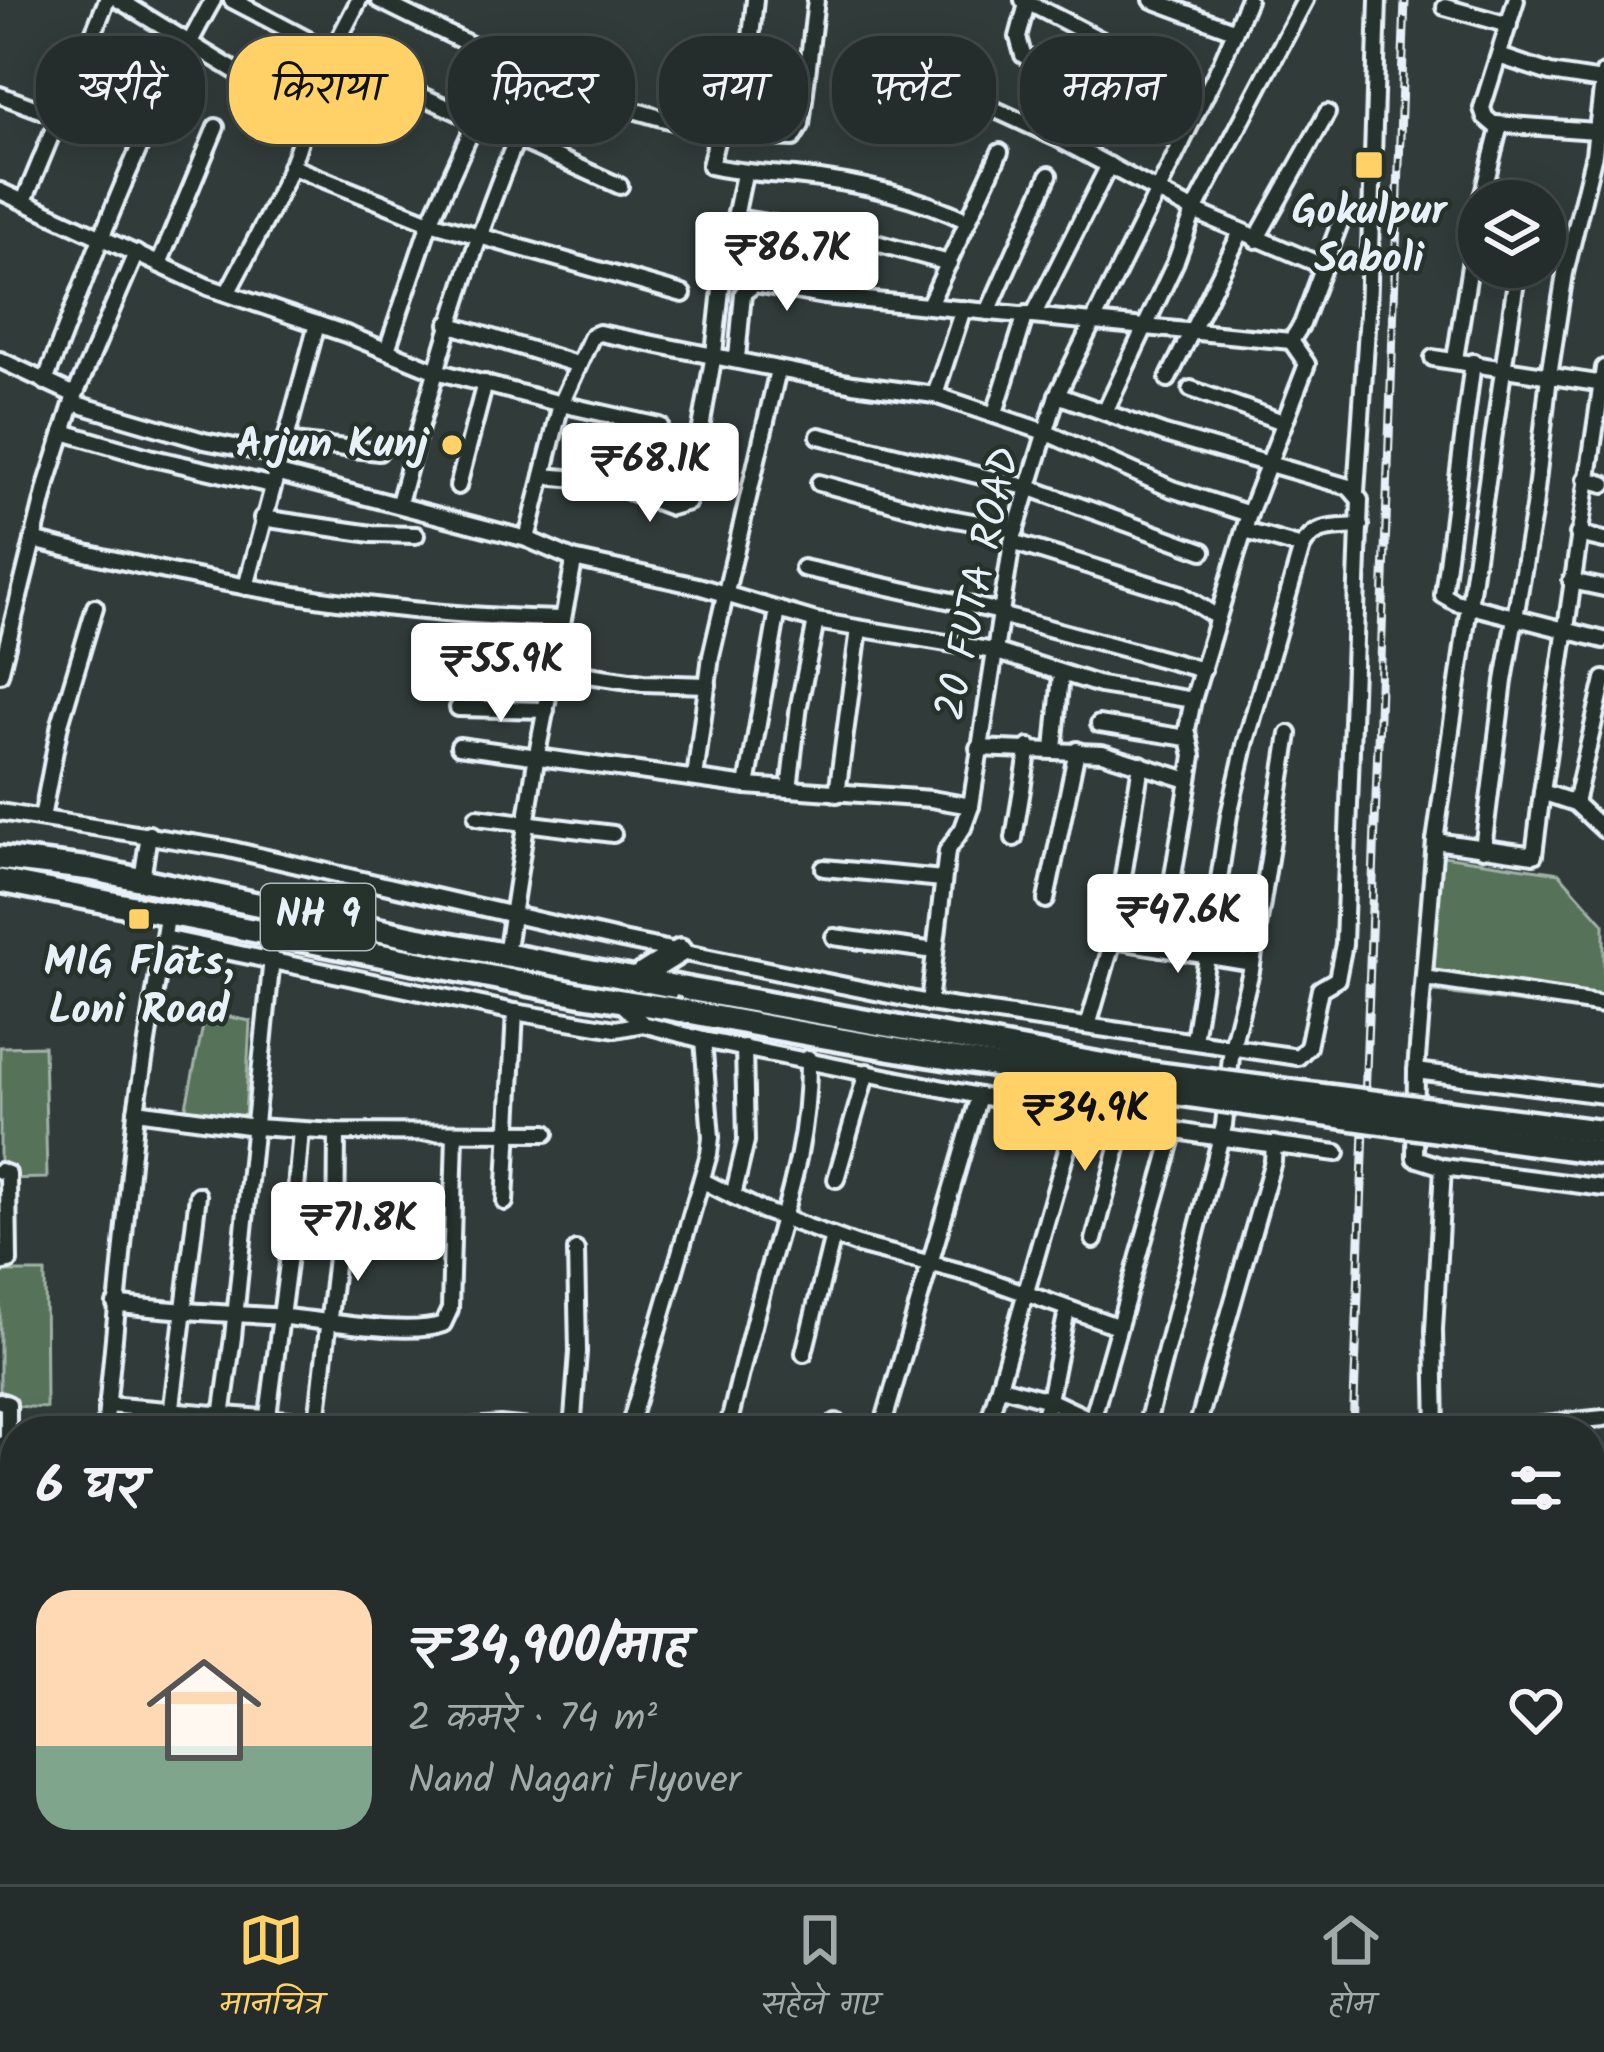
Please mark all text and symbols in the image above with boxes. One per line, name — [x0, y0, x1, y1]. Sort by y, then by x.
chip: खरीदें — [36, 36, 205, 144]
chip: किराया — [229, 36, 424, 144]
chip: फ़िल्टर — [448, 36, 635, 144]
chip: नया — [659, 36, 808, 144]
chip: फ़्लैट — [832, 36, 996, 144]
chip: मकान — [1020, 36, 1202, 144]
marker: Gokulpur Saboli — [1353, 149, 1385, 181]
place label: Gokulpur Saboli — [1292, 179, 1448, 294]
map controls — [1458, 180, 1566, 288]
button: layers — [1458, 180, 1566, 288]
pin: ₹86.7K — [689, 212, 885, 314]
text: ₹86.7K — [722, 220, 852, 282]
place label: Arjun Kunj — [236, 412, 430, 479]
pin: ₹68.1K — [552, 423, 748, 525]
text: ₹68.1K — [589, 431, 711, 493]
marker: Arjun Kunj — [439, 432, 465, 458]
street label: 20 FUTA ROAD — [917, 442, 1041, 726]
pin: ₹55.9K — [403, 623, 599, 725]
text: ₹55.9K — [438, 631, 564, 693]
pin: ₹47.6K — [1080, 874, 1276, 976]
text: ₹47.6K — [1114, 882, 1242, 944]
road number: NH 9 — [261, 884, 375, 950]
marker: MIG Flats, Loni Road — [126, 906, 152, 932]
place label: MIG Flats, Loni Road — [44, 930, 234, 1045]
pin: ₹34.9K — [987, 1072, 1183, 1174]
text: ₹34.9K — [1021, 1080, 1149, 1142]
pin: ₹71.8K — [260, 1182, 456, 1284]
text: ₹71.8K — [298, 1190, 418, 1252]
text: 6 घर — [36, 1448, 143, 1529]
icon: filters — [1503, 1455, 1569, 1521]
text: ₹34,900/माह — [408, 1608, 688, 1689]
icon: home — [132, 1638, 276, 1782]
icon: heart — [1503, 1677, 1569, 1743]
text: 2 कमरे · 74 m² — [408, 1689, 657, 1751]
text: Nand Nagari Flyover — [408, 1751, 741, 1813]
tab: मानचित्र — [220, 1907, 322, 2032]
tab: सहेजे गए — [761, 1907, 879, 2032]
tab: होम — [1318, 1907, 1384, 2032]

